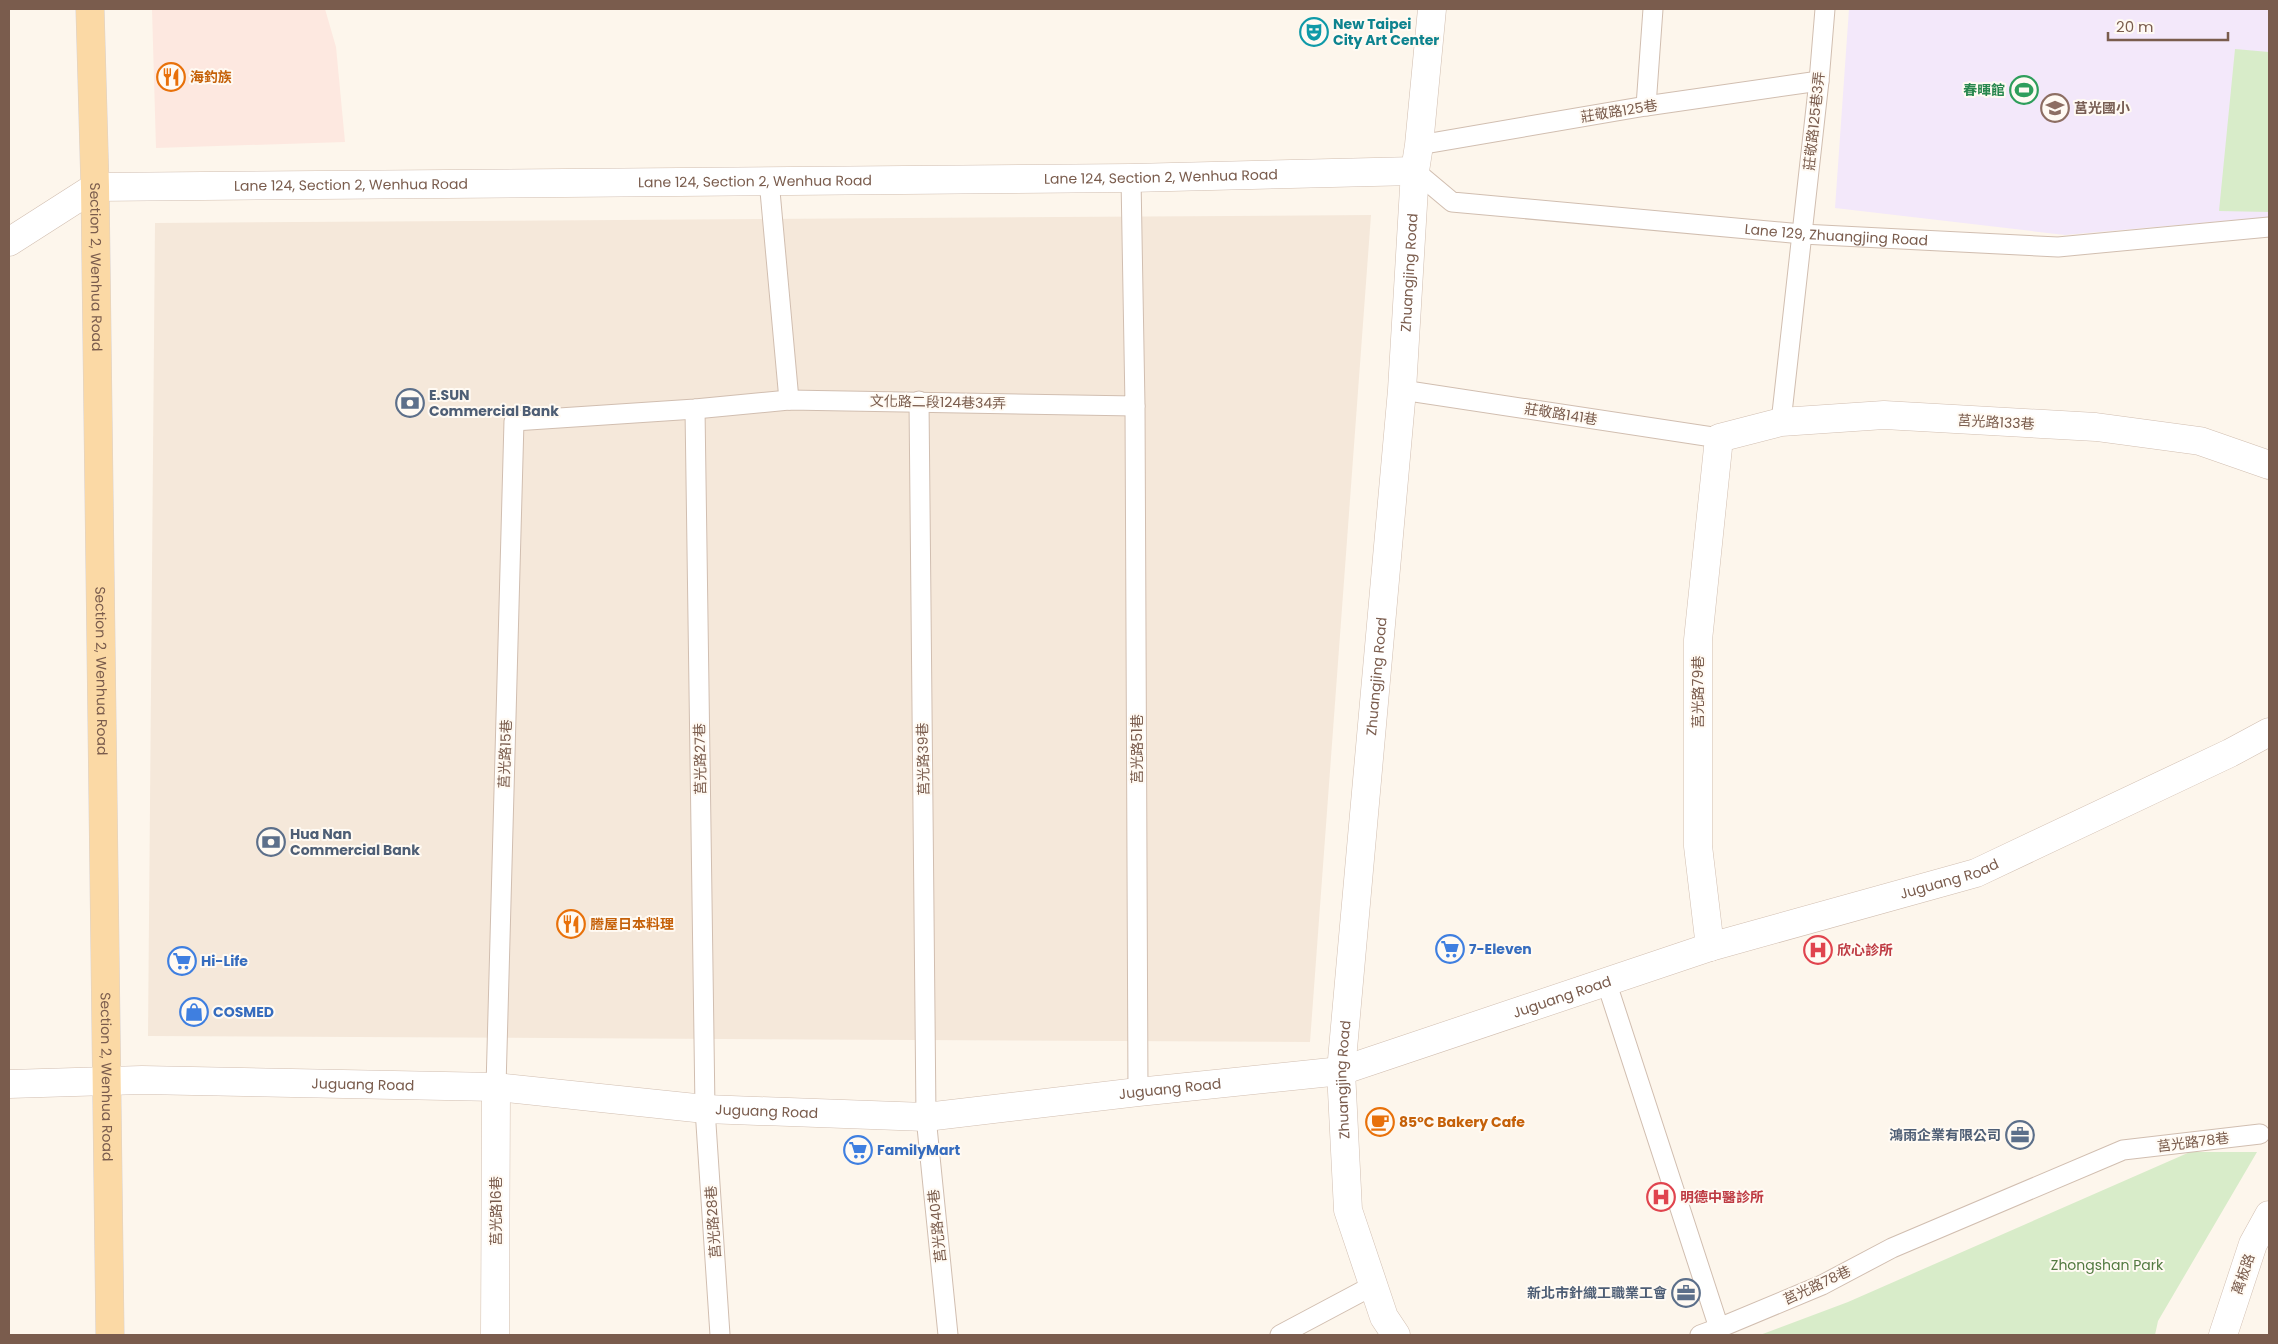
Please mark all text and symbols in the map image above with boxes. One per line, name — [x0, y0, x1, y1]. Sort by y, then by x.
scale bar — [2108, 10, 2228, 42]
place label: New Taipei City Art Center — [1333, 14, 1439, 50]
text: 20 m — [2116, 16, 2154, 37]
theatre icon: New Taipei City Art Center — [1299, 17, 1329, 47]
restaurant icon: 海釣族 — [156, 62, 186, 92]
place label: 海釣族 — [190, 67, 232, 87]
street label: 莊敬路125巷3弄 — [1799, 70, 1829, 172]
sports icon: 春暉館 — [2009, 75, 2039, 105]
place label: 春暉館 — [1963, 80, 2005, 100]
school or university icon: 莒光國小 — [2040, 93, 2070, 123]
street label: 莊敬路125巷 — [1579, 95, 1659, 127]
place label: 莒光國小 — [2074, 98, 2130, 118]
street label: Lane 124, Section 2, Wenhua Road — [1044, 164, 1278, 189]
street label: Lane 124, Section 2, Wenhua Road — [638, 170, 872, 192]
street label: Lane 124, Section 2, Wenhua Road — [234, 174, 468, 196]
street label: Section 2, Wenhua Road — [85, 182, 107, 352]
street label: Zhuangjing Road — [1395, 213, 1422, 333]
street label: Lane 129, Zhuangjing Road — [1744, 219, 1929, 250]
place label: E.SUN Commercial Bank — [429, 385, 559, 421]
bank icon: E.SUN Commercial Bank — [395, 388, 425, 418]
street label: 文化路二段124巷34弄 — [870, 391, 1006, 413]
street label: 莊敬路141巷 — [1523, 398, 1599, 430]
street label: 莒光路133巷 — [1957, 410, 2035, 434]
street label: Section 2, Wenhua Road — [90, 586, 112, 756]
street label: Zhuangjing Road — [1361, 616, 1392, 736]
street label: 莒光路79巷 — [1688, 656, 1708, 728]
street label: 莒光路51巷 — [1127, 714, 1147, 784]
street label: 莒光路15巷 — [494, 719, 516, 789]
street label: 莒光路39巷 — [912, 722, 934, 796]
street label: 莒光路27巷 — [689, 723, 711, 795]
place label: Hua Nan Commercial Bank — [290, 824, 420, 860]
bank icon: Hua Nan Commercial Bank — [256, 827, 286, 857]
street label: Juguang Road — [1897, 854, 2002, 904]
restaurant icon: 謄屋日本料理 — [556, 909, 586, 939]
place label: 謄屋日本料理 — [590, 914, 674, 934]
supermarket icon: 7-Eleven — [1435, 934, 1465, 964]
hospital icon: 欣心診所 — [1803, 935, 1833, 965]
place label: 7-Eleven — [1469, 939, 1532, 959]
place label: 欣心診所 — [1837, 940, 1893, 960]
supermarket icon: Hi-Life — [167, 946, 197, 976]
place label: Hi-Life — [201, 951, 248, 971]
street label: Juguang Road — [1510, 971, 1614, 1023]
street label: Section 2, Wenhua Road — [96, 992, 118, 1162]
shop icon: COSMED — [179, 997, 209, 1027]
place label: COSMED — [213, 1002, 274, 1022]
street label: Zhuangjing Road — [1331, 1020, 1355, 1140]
street label: Juguang Road — [311, 1073, 415, 1095]
street label: Juguang Road — [1118, 1073, 1222, 1104]
street label: Juguang Road — [715, 1099, 818, 1123]
cafe icon: 85°C Bakery Cafe — [1365, 1107, 1395, 1137]
place label: 85°C Bakery Cafe — [1399, 1112, 1525, 1132]
office icon: 鴻雨企業有限公司 — [2005, 1120, 2035, 1150]
place label: 鴻雨企業有限公司 — [1889, 1125, 2001, 1145]
street label: 莒光路78巷 — [2156, 1128, 2230, 1156]
supermarket icon: FamilyMart — [843, 1135, 873, 1165]
place label: FamilyMart — [877, 1140, 960, 1160]
street label: 莒光路16巷 — [486, 1176, 506, 1246]
hospital icon: 明德中醫診所 — [1646, 1182, 1676, 1212]
street label: 莒光路28巷 — [700, 1185, 726, 1259]
place label: 明德中醫診所 — [1680, 1187, 1764, 1207]
street label: 莒光路40巷 — [923, 1188, 951, 1264]
street label: 萬板路 — [2227, 1251, 2259, 1297]
park label: Zhongshan Park — [2051, 1255, 2164, 1275]
street label: 莒光路78巷 — [1780, 1261, 1854, 1309]
office icon: 新北市針織工職業工會 — [1671, 1278, 1701, 1308]
place label: 新北市針織工職業工會 — [1527, 1283, 1667, 1303]

